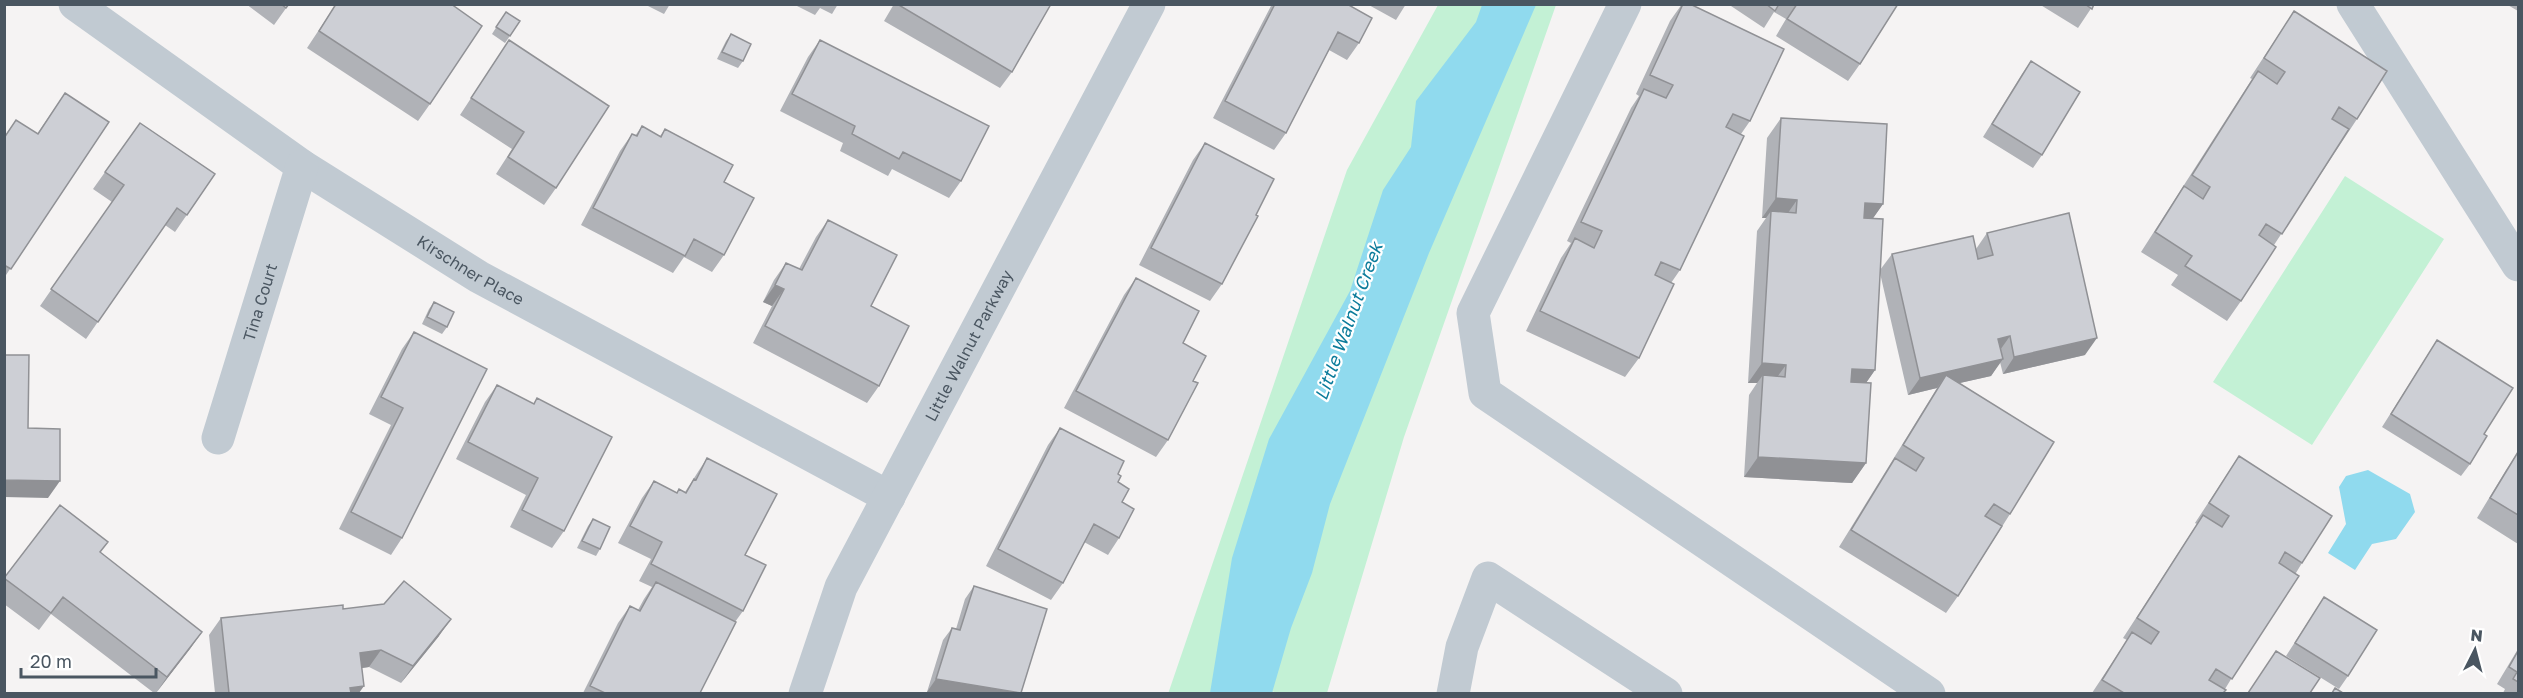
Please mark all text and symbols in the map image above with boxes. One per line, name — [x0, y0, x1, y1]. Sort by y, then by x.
street label: Kirschner Place — [413, 231, 527, 309]
water label: Little Walnut Creek — [1309, 237, 1387, 403]
street label: Tina Court — [239, 261, 281, 344]
street label: Little Walnut Parkway — [920, 266, 1017, 425]
north arrow — [2445, 620, 2505, 680]
text: N — [2469, 625, 2484, 646]
scale bar — [21, 641, 156, 679]
text: 20 m — [30, 650, 72, 672]

